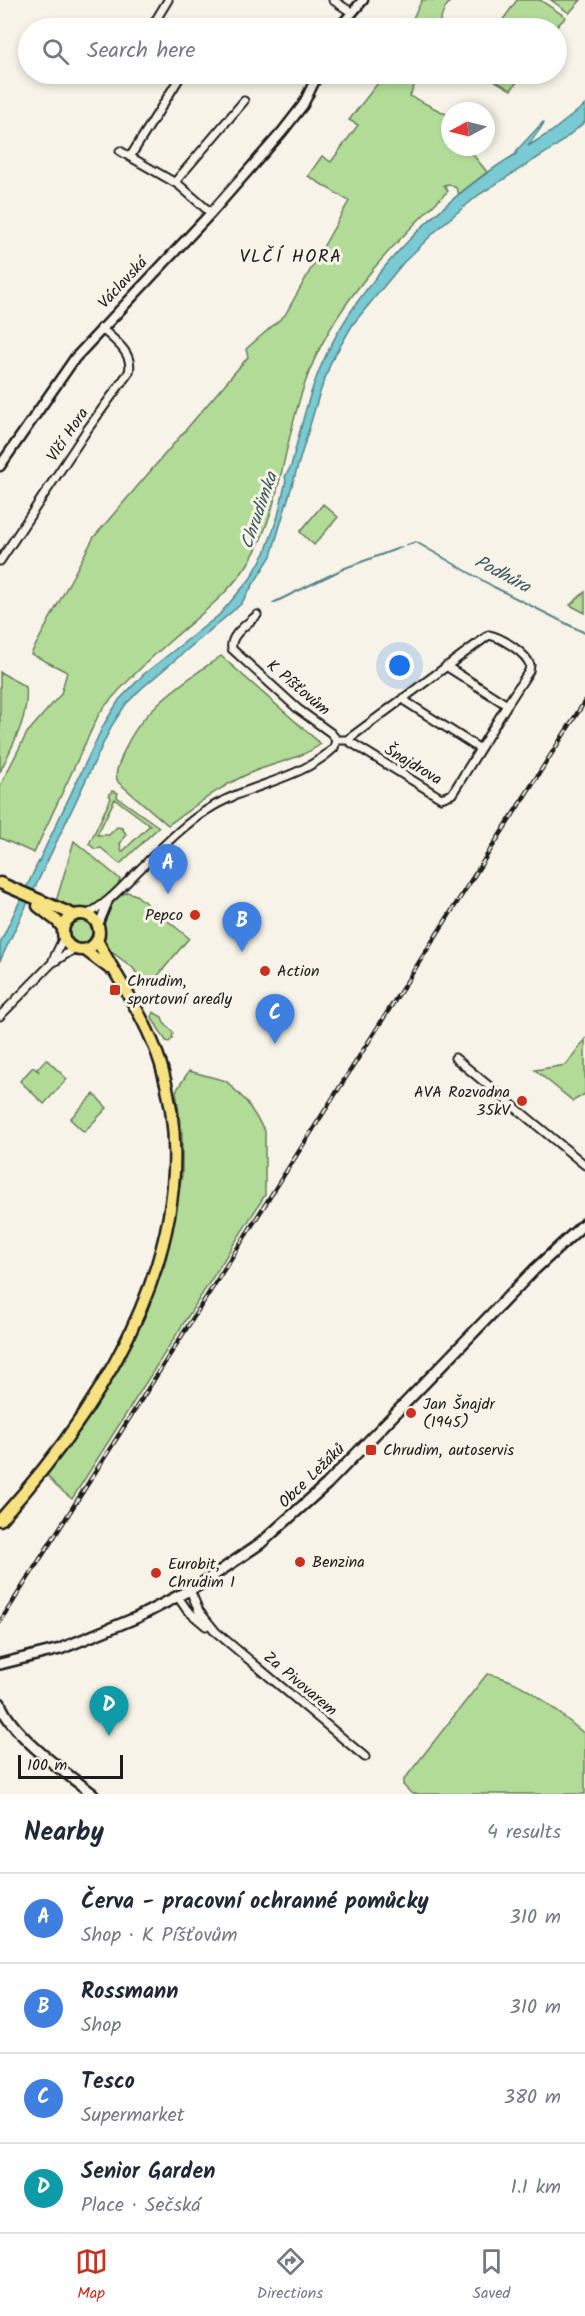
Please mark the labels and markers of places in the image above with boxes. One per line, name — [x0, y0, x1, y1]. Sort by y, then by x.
pin: A — [148, 844, 188, 894]
pin: B — [222, 902, 262, 952]
place label: Pepco — [145, 903, 183, 928]
marker: Pepco — [188, 908, 202, 922]
place label: Action — [277, 959, 320, 984]
marker: Action — [258, 964, 272, 978]
place label: Chrudim, sportovní areály — [127, 969, 232, 1012]
marker: Chrudim, sportovní areály — [108, 983, 122, 997]
pin: C — [256, 994, 294, 1044]
place label: AVA Rozvodna 35kV — [414, 1080, 511, 1123]
marker: AVA Rozvodna 35kV — [515, 1094, 529, 1108]
place label: Jan Šnajdr (1945) — [423, 1392, 496, 1435]
marker: Jan Šnajdr (1945) — [404, 1406, 418, 1420]
place label: Chrudim, autoservis — [383, 1438, 514, 1463]
marker: Chrudim, autoservis — [364, 1443, 378, 1457]
place label: Benzina — [312, 1550, 365, 1575]
place label: Eurobit, Chrudim 1 — [168, 1552, 235, 1595]
marker: Benzina — [293, 1555, 307, 1569]
marker: Eurobit, Chrudim 1 — [149, 1566, 163, 1580]
pin: D — [90, 1686, 128, 1736]

